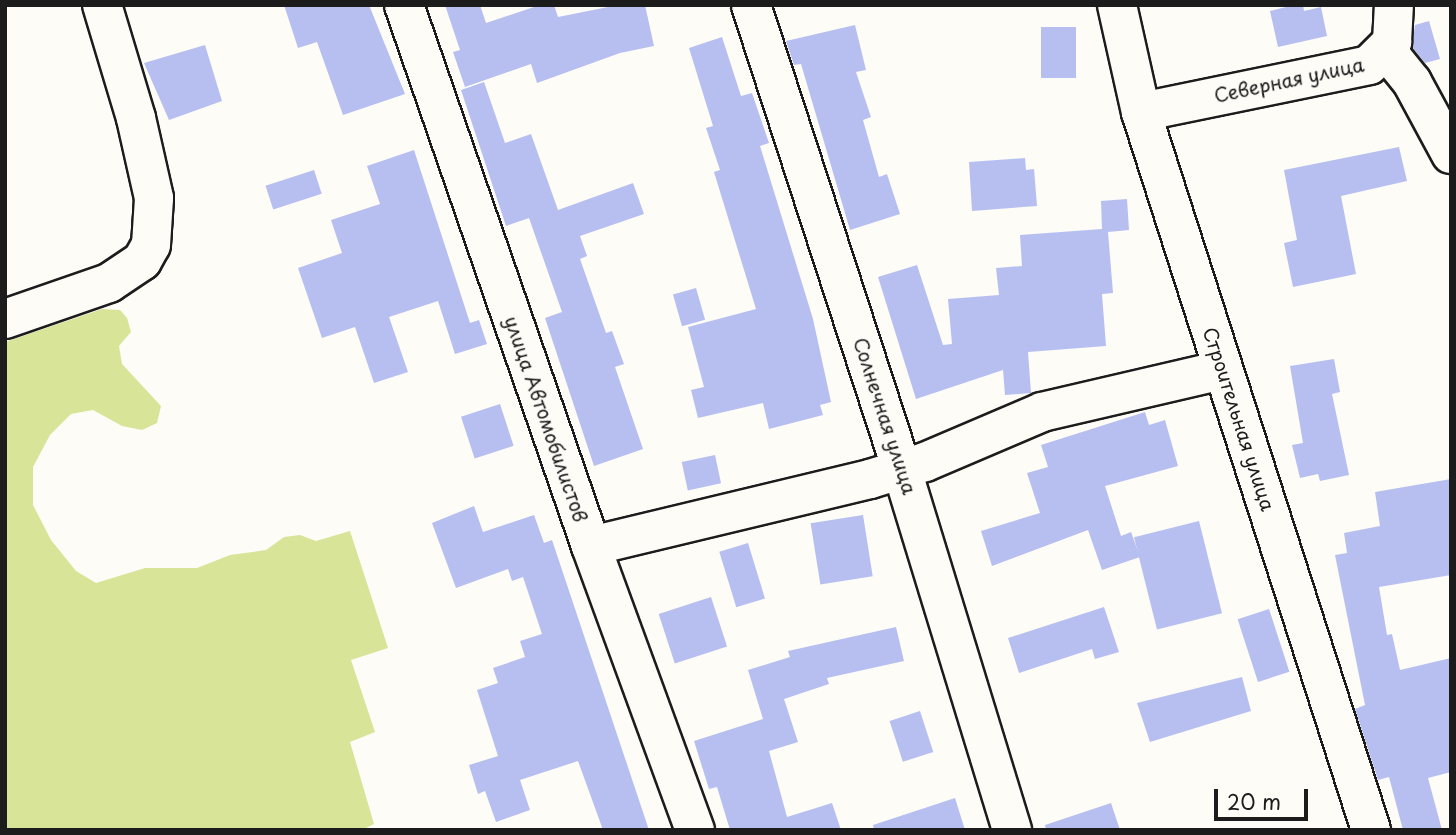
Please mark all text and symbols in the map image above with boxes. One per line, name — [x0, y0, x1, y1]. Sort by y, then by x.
street label: Северная улица — [1211, 53, 1367, 107]
street label: улица Автомобилистов — [500, 313, 592, 525]
street label: Строительная улица — [1198, 324, 1280, 514]
street label: Солнечная улица — [849, 334, 921, 498]
scale bar — [1218, 776, 1312, 820]
text: 20 m — [1227, 785, 1281, 817]

